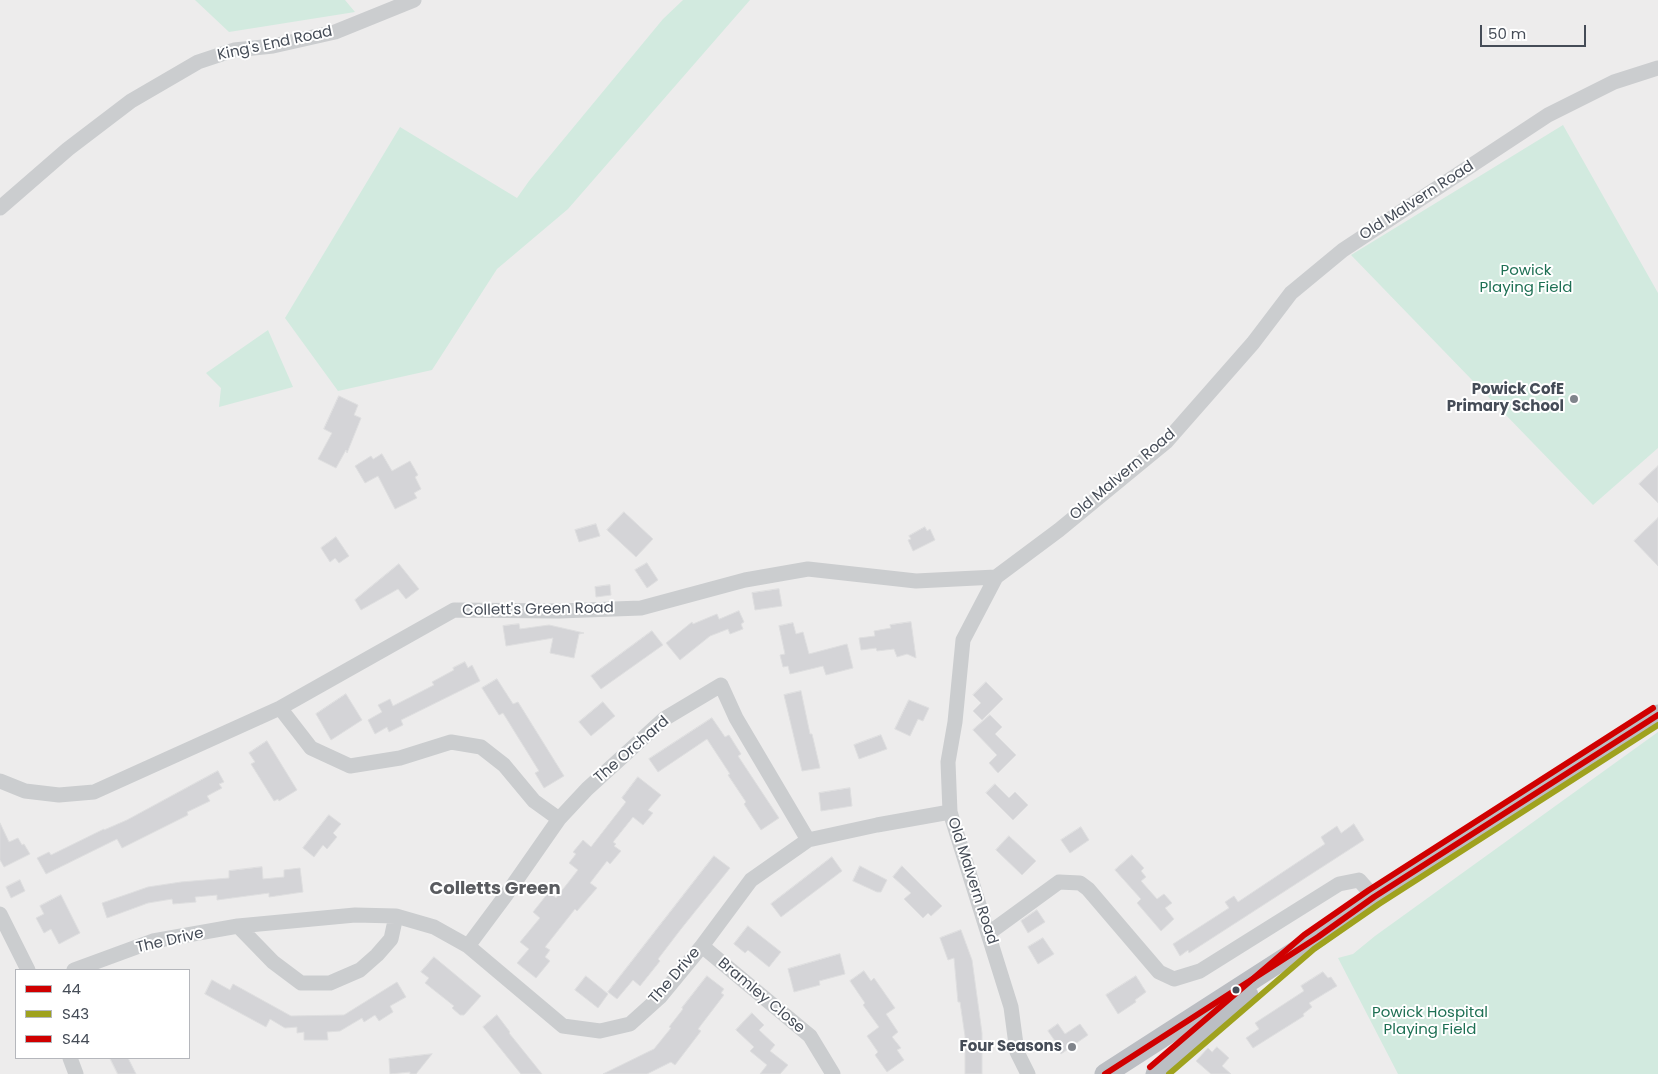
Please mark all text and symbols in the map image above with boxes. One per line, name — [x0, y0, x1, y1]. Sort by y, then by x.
scale bar — [1483, 15, 1589, 47]
street label: King's End Road — [216, 23, 334, 65]
text: 50 m — [1488, 23, 1526, 44]
street label: Old Malvern Road — [1357, 157, 1477, 245]
park label: Powick Playing Field — [1480, 262, 1572, 297]
place label: Powick CofE Primary School — [1447, 381, 1564, 416]
marker: Powick CofE Primary School — [1568, 393, 1580, 405]
street label: Old Malvern Road — [1067, 426, 1179, 524]
street label: Collett's Green Road — [462, 600, 614, 620]
street label: The Orchard — [591, 713, 673, 787]
street label: Old Malvern Road — [943, 815, 1001, 947]
district label: Colletts Green — [429, 878, 561, 900]
street label: The Drive — [135, 925, 205, 957]
street label: The Drive — [646, 944, 704, 1008]
street label: Bramley Close — [714, 954, 808, 1038]
legend — [15, 969, 190, 1059]
text: 44 — [62, 978, 81, 999]
unlabelled marker — [1231, 985, 1241, 995]
text: S43 — [62, 1003, 89, 1024]
park label: Powick Hospital Playing Field — [1372, 1004, 1488, 1039]
text: S44 — [62, 1028, 90, 1049]
place label: Four Seasons — [959, 1038, 1062, 1056]
marker: Four Seasons — [1066, 1041, 1078, 1053]

